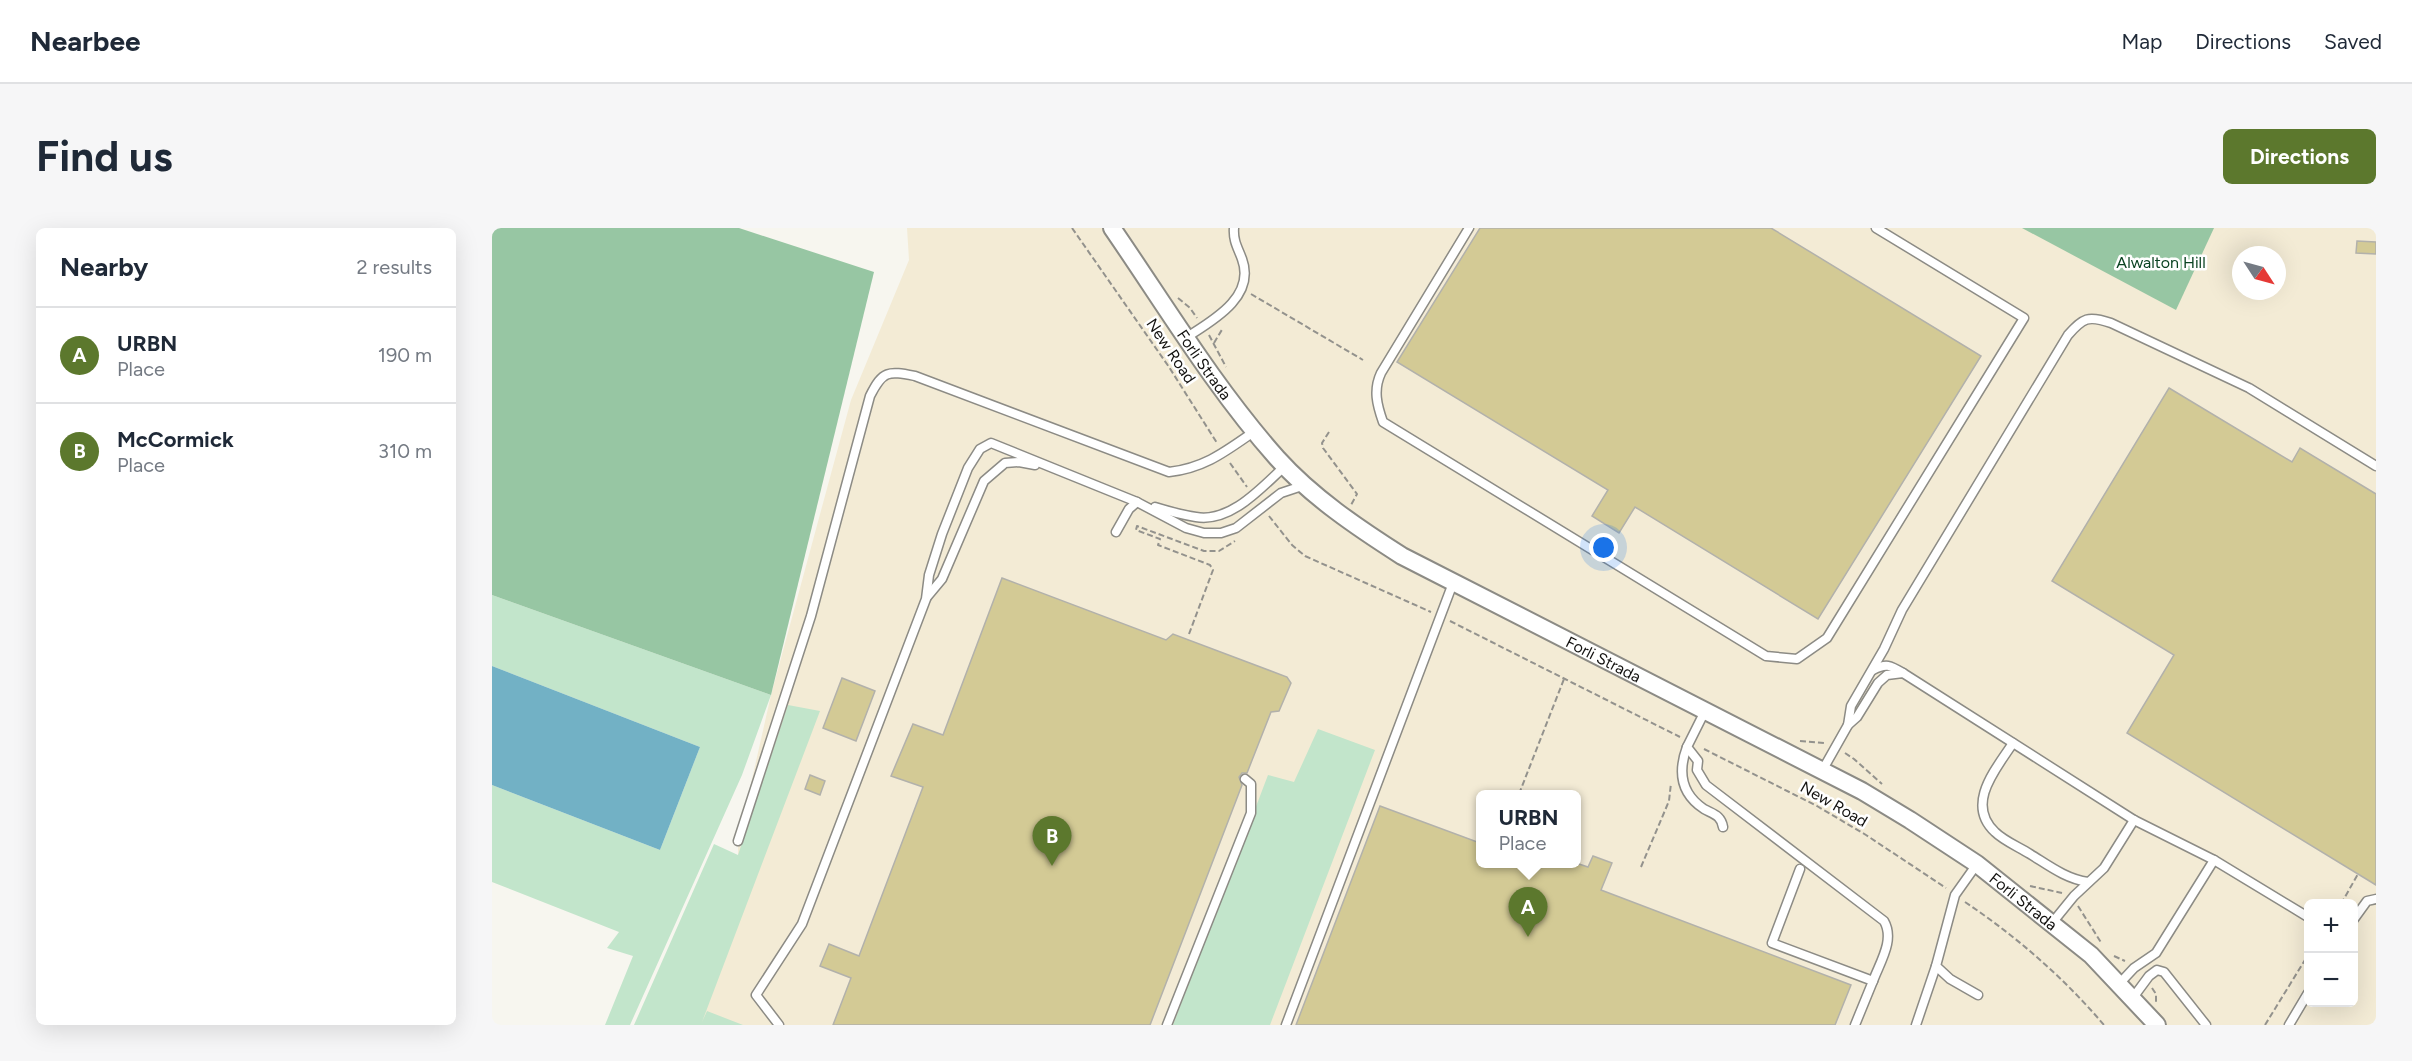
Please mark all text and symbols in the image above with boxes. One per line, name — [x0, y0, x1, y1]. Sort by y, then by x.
text: Nearbee — [30, 24, 140, 58]
text: Map — [2121, 29, 2162, 54]
text: Directions — [2195, 29, 2291, 54]
text: Saved — [2324, 29, 2382, 54]
button: Directions — [2223, 129, 2376, 184]
text: Find us — [36, 131, 173, 182]
north arrow — [2232, 246, 2286, 300]
text: Nearby — [60, 251, 148, 283]
park label: Alwalton Hill — [2116, 253, 2206, 272]
text: 2 results — [356, 255, 432, 279]
street label: New Road — [1142, 315, 1200, 387]
street label: Forli Strada — [1173, 326, 1236, 403]
text: URBN — [117, 330, 177, 357]
text: A — [72, 343, 87, 367]
text: 190 m — [378, 343, 432, 367]
text: Place — [117, 357, 165, 381]
text: McCormick — [117, 426, 234, 453]
text: B — [73, 439, 86, 463]
text: 310 m — [378, 439, 432, 463]
text: Place — [117, 453, 165, 477]
your location — [1589, 533, 1618, 562]
street label: Forli Strada — [1563, 632, 1644, 686]
street label: New Road — [1797, 777, 1871, 831]
popup — [1476, 790, 1581, 868]
text: URBN — [1498, 804, 1559, 831]
pin: B — [1032, 816, 1072, 866]
text: Place — [1498, 831, 1546, 855]
street label: Forli Strada — [1986, 868, 2061, 934]
pin: A — [1508, 888, 1548, 937]
map controls — [2304, 899, 2358, 1007]
button: + — [2304, 899, 2358, 953]
button: − — [2304, 953, 2358, 1007]

